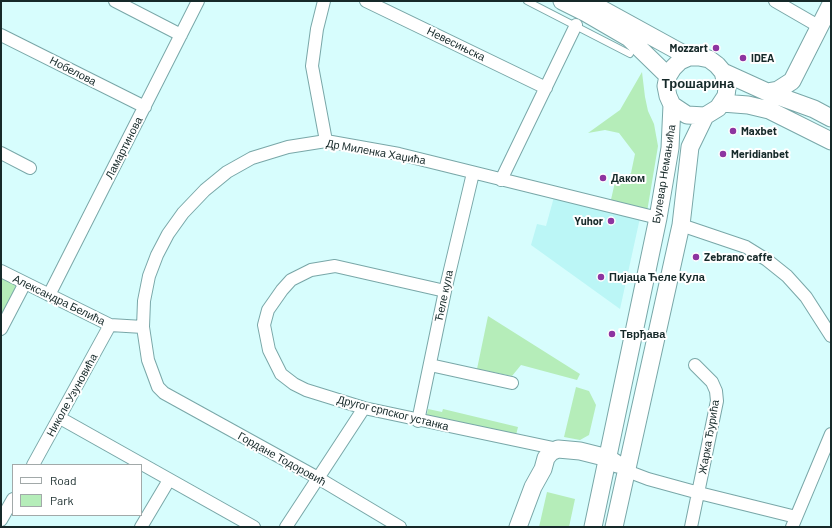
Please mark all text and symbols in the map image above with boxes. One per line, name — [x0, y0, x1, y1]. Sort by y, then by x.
street label: Невесињска — [425, 24, 487, 64]
place label: Mozzart — [670, 41, 708, 55]
marker: Mozzart — [711, 43, 721, 53]
place label: IDEA — [751, 51, 774, 65]
marker: IDEA — [738, 53, 748, 63]
street label: Нобелова — [48, 54, 98, 88]
district label: Трошарина — [662, 76, 734, 92]
street label: Ламартинова — [103, 115, 145, 181]
street label: Булевар Немањића — [650, 124, 678, 224]
place label: Maxbet — [741, 124, 777, 138]
marker: Maxbet — [728, 126, 738, 136]
street label: Др Миленка Хаџића — [325, 137, 427, 167]
place label: Meridianbet — [731, 147, 789, 161]
marker: Meridianbet — [718, 149, 728, 159]
place label: Даком — [611, 171, 645, 185]
marker: Даком — [598, 173, 608, 183]
place label: Yuhor — [574, 214, 603, 228]
marker: Yuhor — [606, 216, 616, 226]
place label: Zebrano caffe — [704, 250, 772, 264]
marker: Zebrano caffe — [691, 252, 701, 262]
street label: Ћеле кула — [432, 269, 456, 323]
place label: Пијаца Ћеле Кула — [609, 270, 705, 284]
street label: Александра Белића — [11, 272, 107, 328]
marker: Пијаца Ћеле Кула — [596, 272, 606, 282]
place label: Тврђава — [620, 327, 665, 341]
marker: Тврђава — [607, 329, 617, 339]
street label: Николе Узуновића — [44, 351, 100, 439]
street label: Другог српског устанка — [336, 393, 450, 433]
street label: Жарка Ђурића — [696, 399, 722, 475]
street label: Гордане Тодоровић — [236, 429, 328, 489]
legend — [12, 464, 142, 516]
text: Road — [50, 473, 77, 487]
text: Park — [50, 493, 74, 507]

